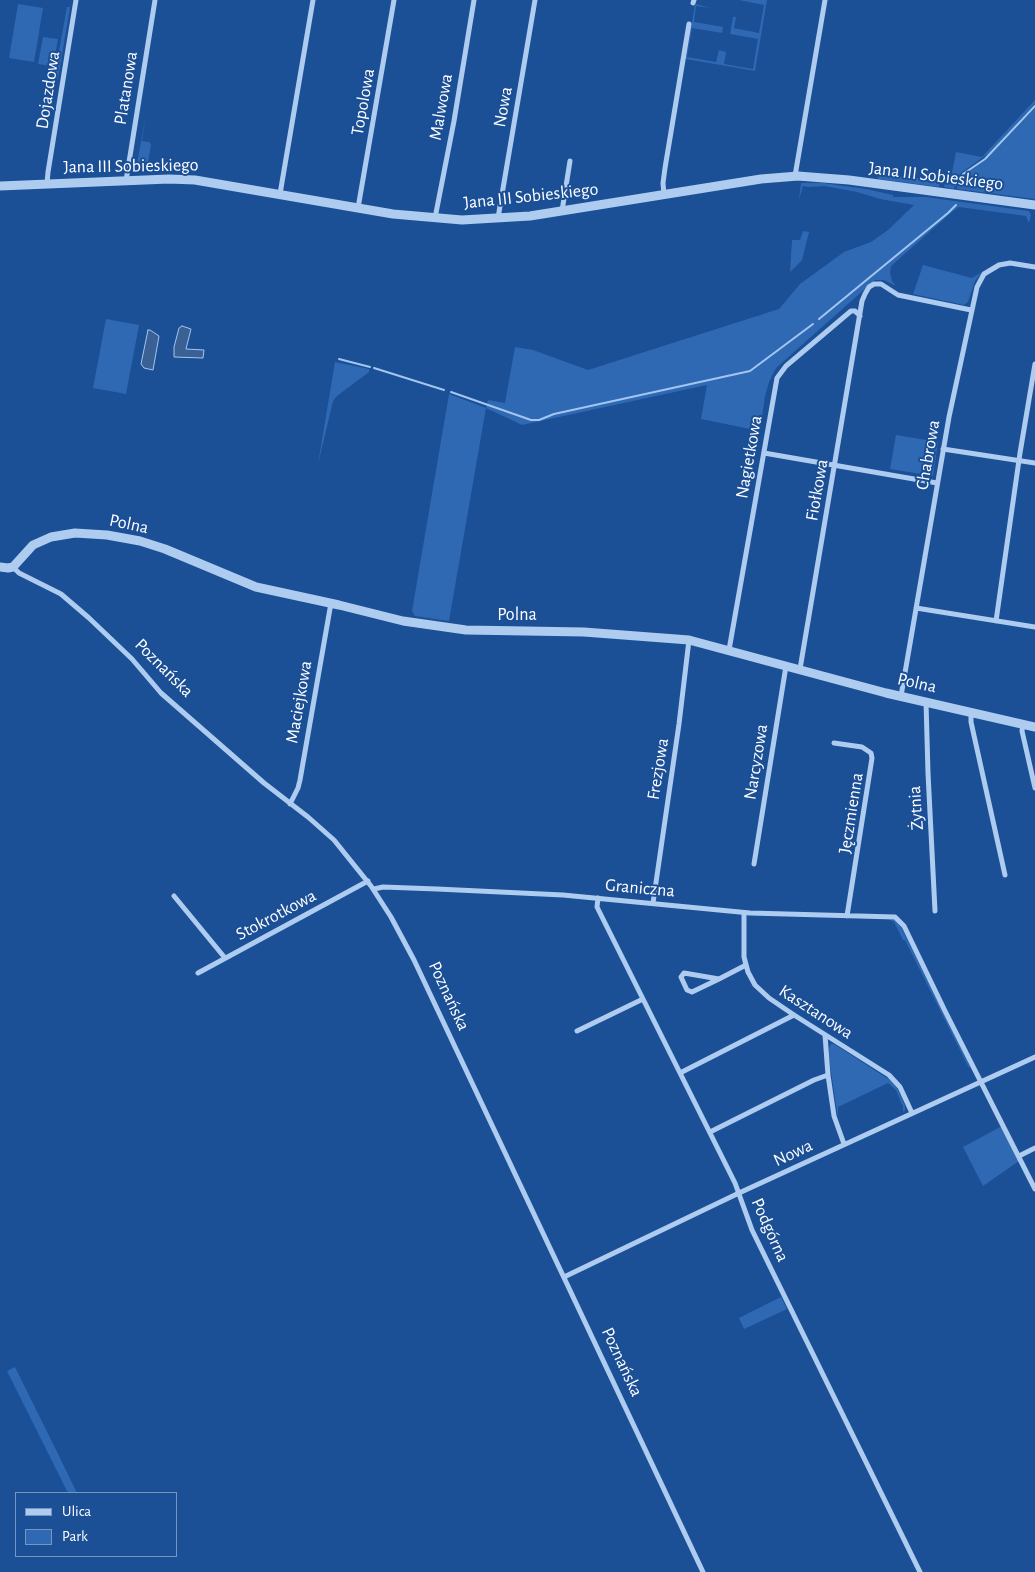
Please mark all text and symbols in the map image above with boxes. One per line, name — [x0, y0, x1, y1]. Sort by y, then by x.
street label: Dojazdowa — [31, 49, 65, 131]
street label: Platanowa — [110, 50, 142, 126]
street label: Topolowa — [346, 67, 380, 137]
street label: Malwowa — [425, 72, 457, 142]
street label: Nowa — [489, 85, 517, 129]
street label: Jana III Sobieskiego — [63, 154, 199, 178]
street label: Jana III Sobieskiego — [868, 157, 1004, 195]
street label: Jana III Sobieskiego — [463, 178, 599, 214]
street label: Nagietkowa — [731, 414, 767, 500]
street label: Chabrowa — [911, 418, 945, 492]
street label: Fiołkowa — [801, 457, 833, 523]
street label: Polna — [107, 509, 151, 539]
street label: Polna — [497, 604, 537, 626]
street label: Poznańska — [130, 634, 198, 702]
street label: Maciejkowa — [281, 659, 317, 745]
street label: Polna — [895, 668, 939, 698]
street label: Narcyzowa — [739, 723, 773, 801]
street label: Frezjowa — [642, 737, 674, 801]
street label: Jęczmienna — [834, 771, 868, 855]
street label: Żytnia — [904, 785, 928, 831]
street label: Graniczna — [604, 874, 676, 902]
street label: Stokrotkowa — [232, 885, 320, 945]
street label: Poznańska — [424, 958, 474, 1034]
street label: Kasztanowa — [775, 980, 857, 1044]
street label: Nowa — [770, 1135, 816, 1171]
street label: Podgórna — [746, 1195, 794, 1265]
street label: Poznańska — [597, 1324, 647, 1400]
legend — [15, 1492, 178, 1557]
text: Ulica — [62, 1504, 91, 1519]
text: Park — [62, 1529, 88, 1544]

